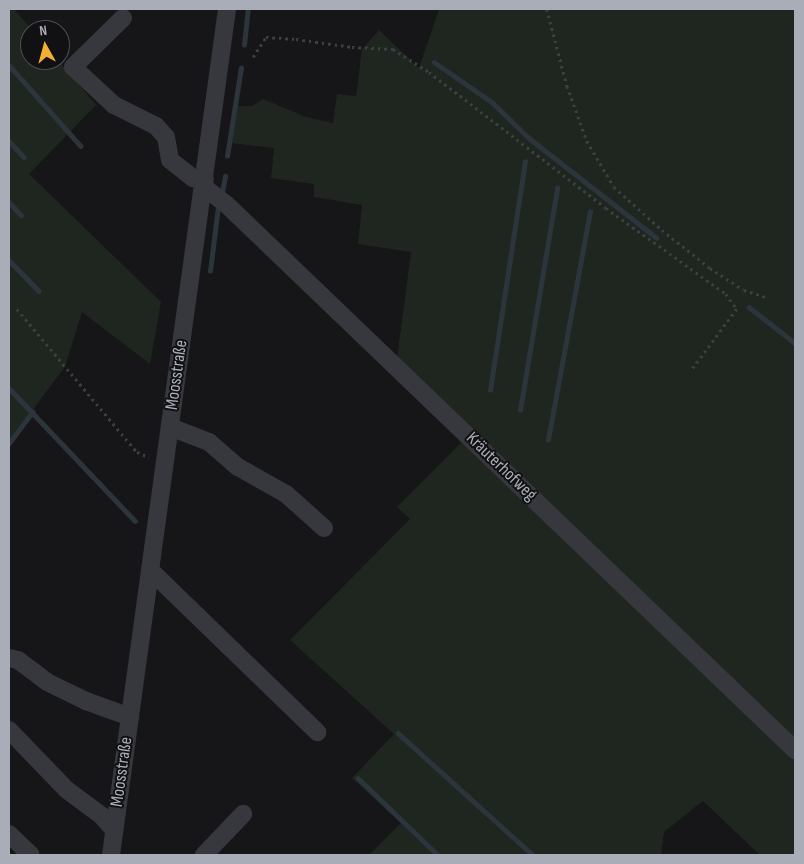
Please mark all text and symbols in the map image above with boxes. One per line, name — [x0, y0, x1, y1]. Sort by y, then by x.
north arrow — [20, 20, 70, 70]
text: N — [38, 22, 48, 40]
street label: Moosstraße — [161, 339, 193, 411]
street label: Kräuterhofweg — [461, 428, 541, 506]
street label: Moosstraße — [106, 736, 138, 808]

